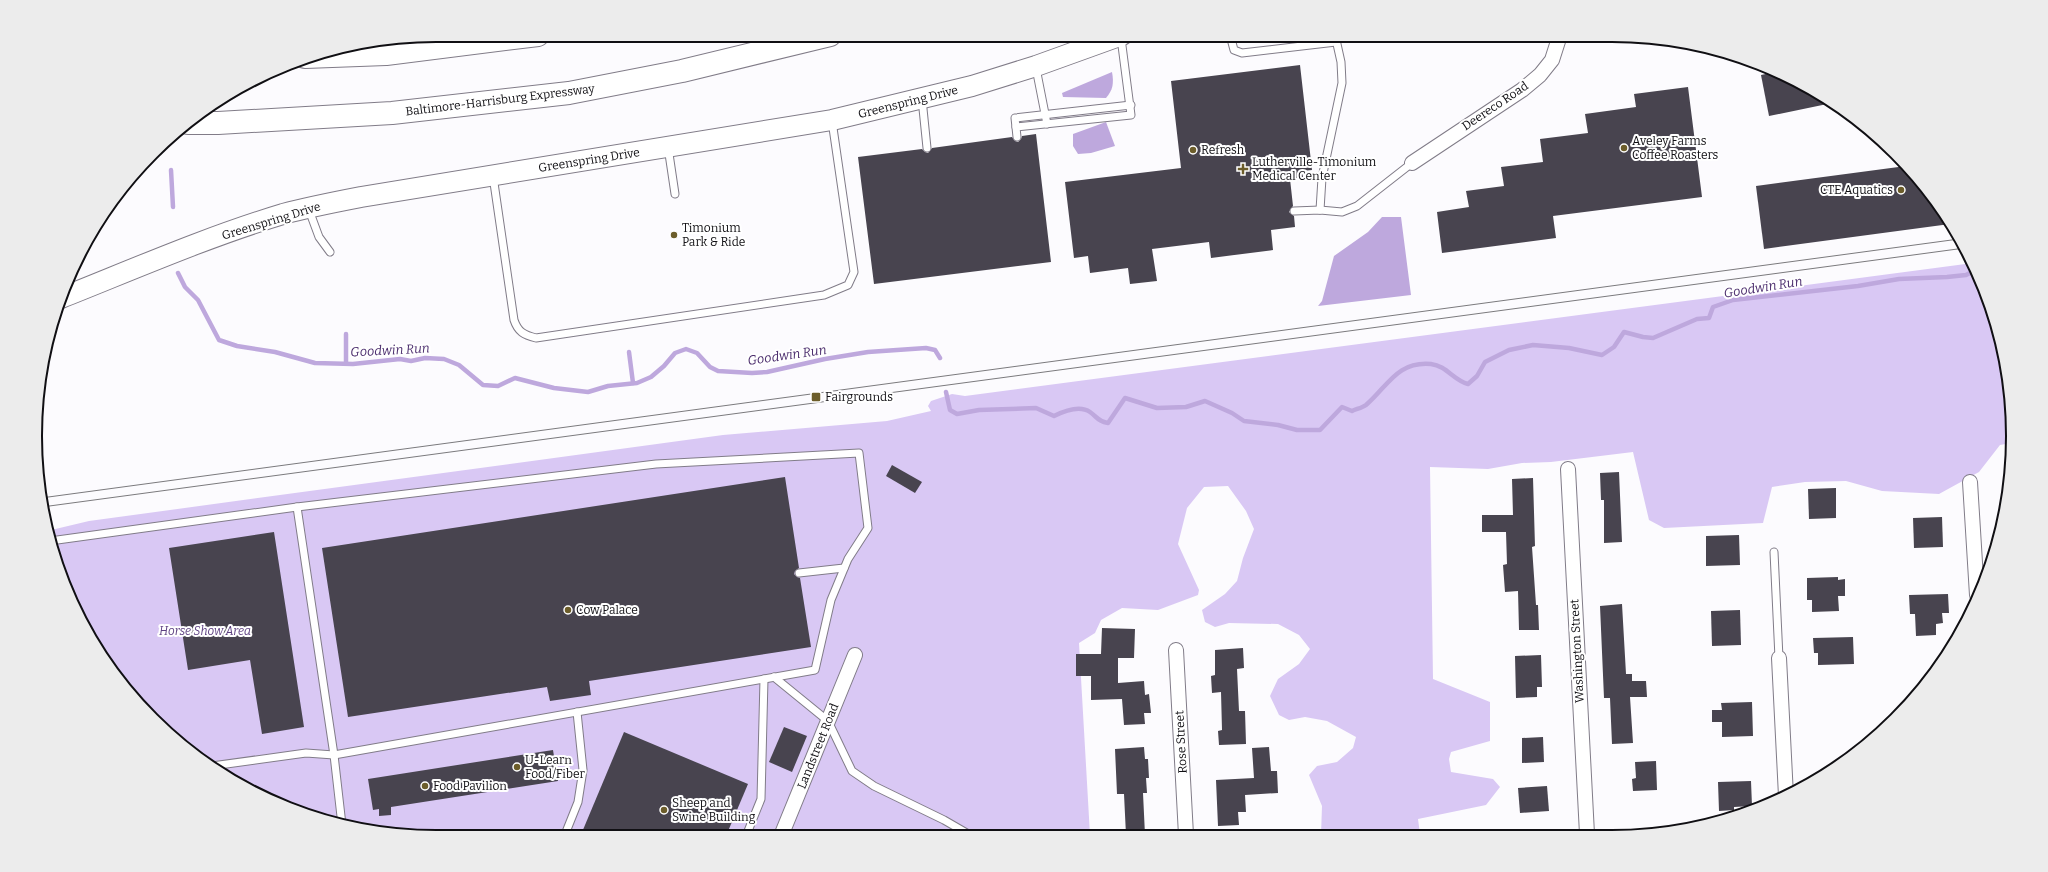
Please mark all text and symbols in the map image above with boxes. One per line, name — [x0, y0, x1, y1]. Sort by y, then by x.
street label: Deereco Road — [1459, 79, 1531, 133]
street label: Baltimore-Harrisburg Expressway — [405, 81, 596, 119]
street label: Greenspring Drive — [857, 83, 959, 121]
place label: Aveley Farms Coffee Roasters — [1632, 134, 1719, 162]
place label: Refresh — [1201, 143, 1245, 157]
marker: Aveley Farms Coffee Roasters — [1619, 143, 1629, 153]
street label: Greenspring Drive — [537, 145, 641, 175]
marker: Refresh — [1188, 145, 1198, 155]
place label: Lutherville-Timonium Medical Center — [1252, 155, 1377, 183]
marker: Lutherville-Timonium Medical Center — [1237, 163, 1249, 175]
place label: CTE Aquatics — [1820, 183, 1893, 197]
marker: CTE Aquatics — [1896, 185, 1906, 195]
street label: Greenspring Drive — [220, 199, 322, 243]
place label: Timonium Park & Ride — [682, 221, 745, 249]
marker: Timonium Park & Ride — [669, 230, 679, 240]
water label: Goodwin Run — [1723, 273, 1803, 301]
water label: Goodwin Run — [350, 340, 430, 360]
water label: Goodwin Run — [747, 342, 827, 368]
place label: Fairgrounds — [825, 390, 893, 404]
marker: Fairgrounds — [810, 391, 822, 403]
street label: Washington Street — [1567, 598, 1587, 703]
place label: Cow Palace — [576, 603, 638, 617]
marker: Cow Palace — [563, 605, 573, 615]
park label: Horse Show Area — [159, 624, 251, 638]
street label: Landstreet Road — [794, 701, 842, 791]
street label: Rose Street — [1172, 709, 1190, 774]
place label: U-Learn Food/Fiber — [525, 753, 585, 781]
marker: U-Learn Food/Fiber — [512, 762, 522, 772]
place label: Food Pavilion — [433, 779, 507, 793]
marker: Food Pavilion — [420, 781, 430, 791]
place label: Sheep and Swine Building — [672, 796, 756, 824]
marker: Sheep and Swine Building — [659, 805, 669, 815]

